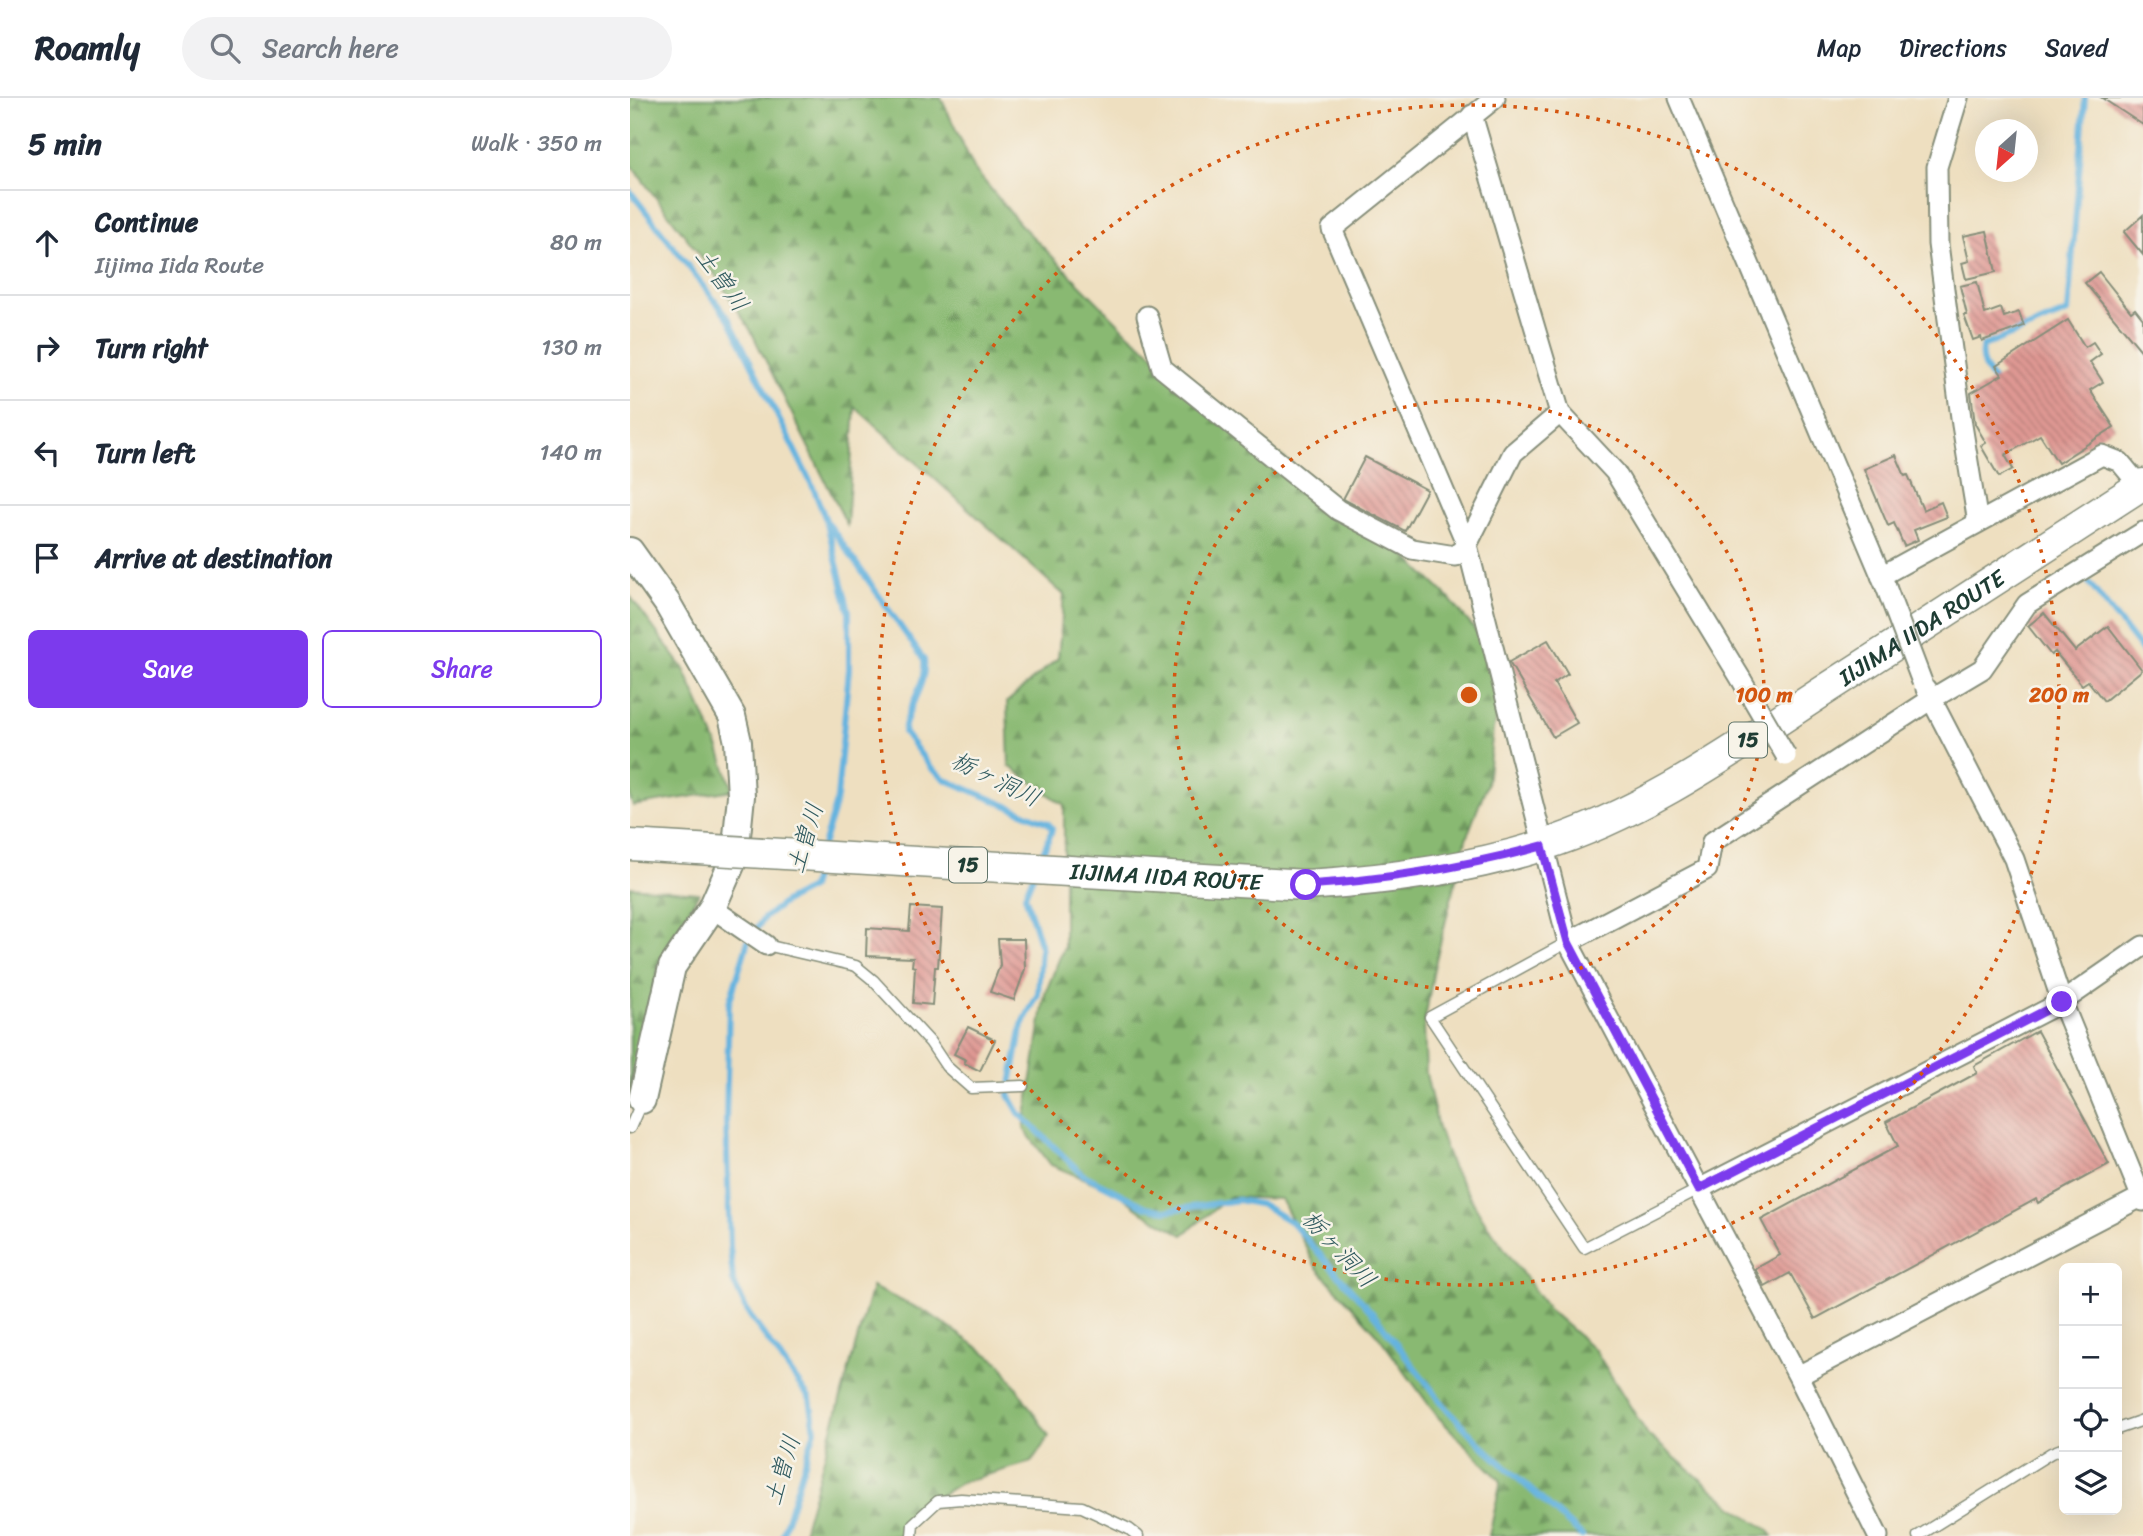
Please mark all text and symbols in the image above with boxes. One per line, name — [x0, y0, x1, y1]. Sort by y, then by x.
search box — [182, 17, 672, 80]
text: Roamly — [35, 19, 140, 77]
text: Search here — [262, 25, 399, 71]
text: Map — [1817, 27, 1861, 69]
text: Directions — [1899, 27, 2007, 69]
text: Saved — [2045, 27, 2108, 69]
icon: search — [206, 29, 244, 67]
text: 5 min — [28, 117, 102, 171]
north arrow — [1975, 119, 2038, 182]
text: Walk · 350 m — [471, 123, 602, 164]
text: Continue — [95, 199, 198, 245]
text: 80 m — [550, 222, 602, 263]
icon: ahead — [28, 224, 66, 262]
water label: 土曽川 — [684, 239, 760, 321]
text: Iijima Iida Route — [95, 245, 264, 286]
text: Turn right — [95, 325, 208, 371]
text: 130 m — [541, 327, 602, 368]
icon: right — [28, 329, 66, 367]
text: Turn left — [95, 430, 195, 476]
text: 140 m — [540, 432, 602, 473]
icon: left — [28, 434, 66, 472]
text: Arrive at destination — [95, 535, 332, 581]
icon: arrive — [28, 539, 66, 577]
street label: IIJIMA IIDA ROUTE — [1829, 558, 2015, 698]
button: Save — [28, 630, 308, 708]
button: Share — [322, 630, 602, 708]
text: 100 m — [1735, 676, 1793, 714]
text: 200 m — [2028, 676, 2090, 714]
centre of rings — [1457, 683, 1481, 707]
road number: 15 — [1729, 722, 1767, 758]
water label: 栃ヶ洞川 — [944, 739, 1048, 819]
water label: 土曽川 — [774, 797, 836, 879]
road number: 15 — [949, 848, 987, 882]
street label: IIJIMA IIDA ROUTE — [1068, 851, 1264, 903]
route start — [1290, 869, 1321, 900]
route end — [2046, 986, 2077, 1017]
water label: 栃ヶ洞川 — [1291, 1200, 1387, 1298]
map controls — [2059, 1263, 2122, 1515]
button: + — [2059, 1263, 2122, 1326]
button: − — [2059, 1326, 2122, 1389]
button: locate — [2059, 1389, 2122, 1452]
water label: 土曽川 — [751, 1429, 813, 1511]
button: layers — [2059, 1452, 2122, 1515]

